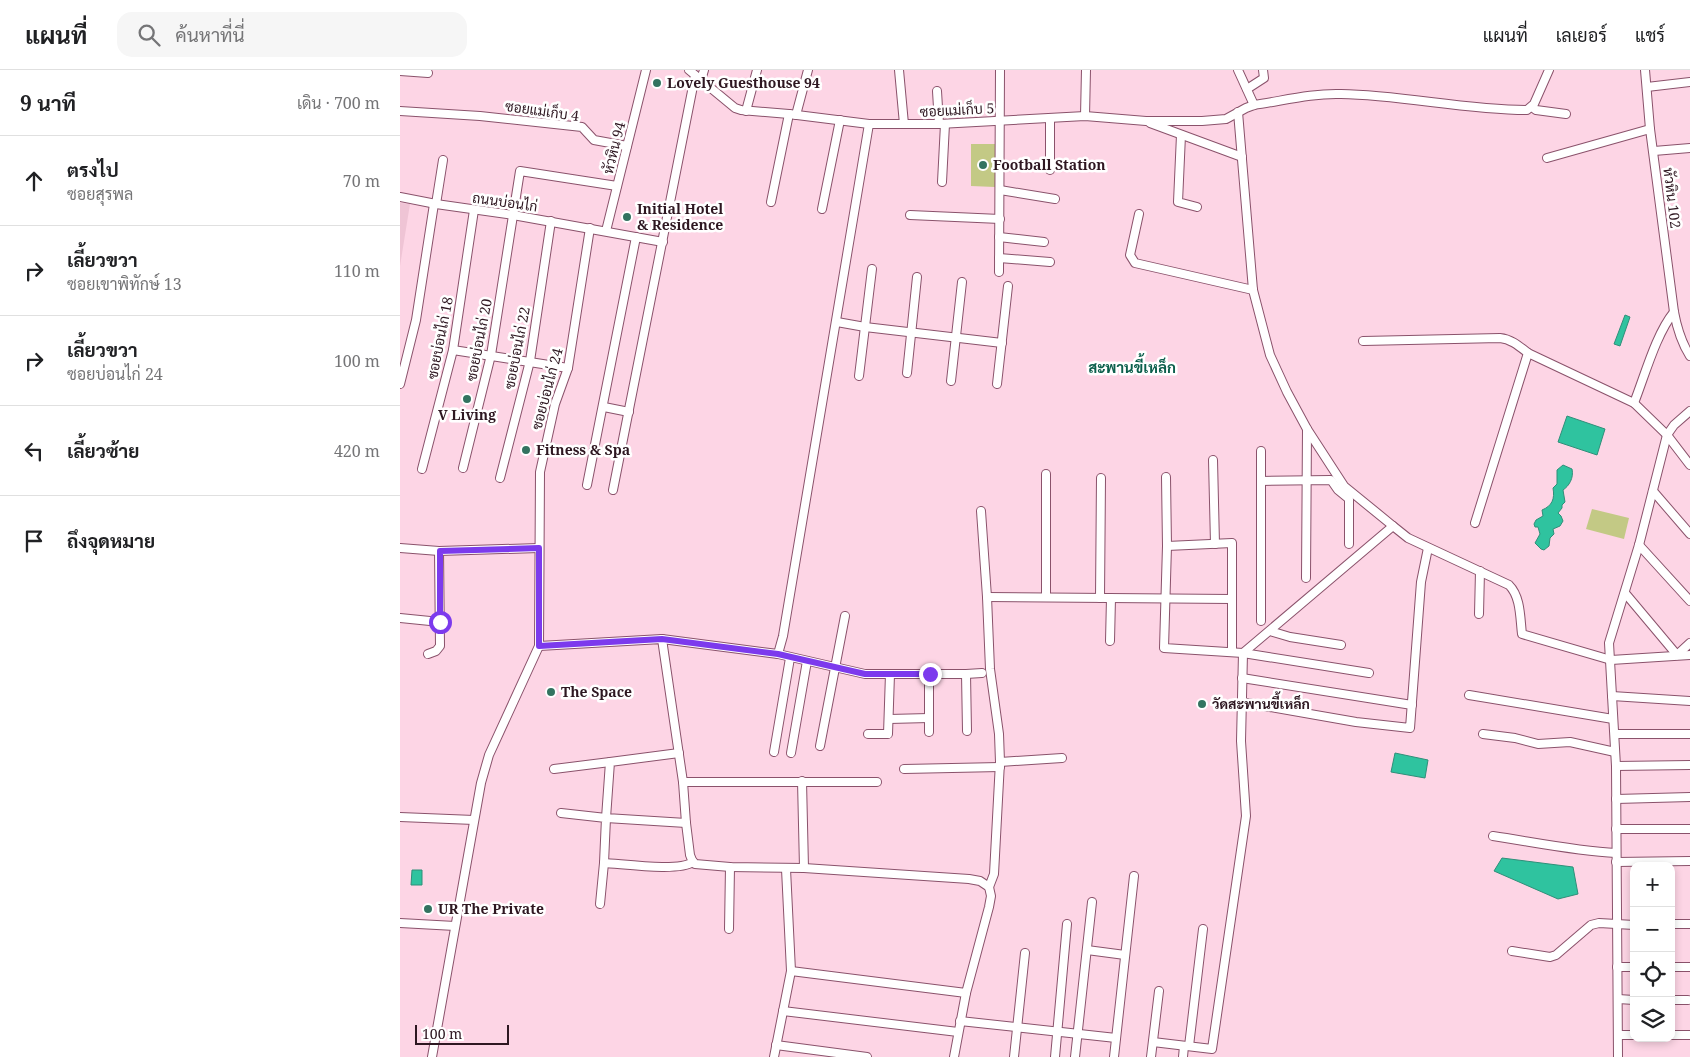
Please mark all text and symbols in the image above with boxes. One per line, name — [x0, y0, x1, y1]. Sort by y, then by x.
search box — [117, 12, 467, 57]
text: แผนที่ — [25, 18, 87, 51]
icon: search — [135, 21, 163, 49]
text: ค้นหาที่นี่ — [175, 22, 245, 48]
text: แผนที่ — [1483, 23, 1528, 47]
text: เลเยอร์ — [1556, 23, 1607, 47]
text: แชร์ — [1635, 23, 1665, 47]
place label: Lovely Guesthouse 94 — [667, 73, 820, 92]
marker: Lovely Guesthouse 94 — [651, 77, 663, 89]
text: 9 นาที — [20, 89, 76, 117]
text: เดิน · 700 m — [297, 92, 380, 114]
street label: ซอยแม่เก็บ 4 — [504, 96, 580, 125]
street label: ซอยแม่เก็บ 5 — [919, 98, 995, 121]
street label: หัวหิน 94 — [598, 120, 629, 176]
place label: Football Station — [993, 155, 1106, 174]
text: ตรงไป — [67, 157, 119, 183]
marker: Football Station — [977, 159, 989, 171]
icon: ahead — [20, 167, 48, 195]
street label: หัวหิน 102 — [1659, 167, 1686, 229]
text: 70 m — [343, 170, 380, 192]
text: ซอยสุรพล — [67, 183, 133, 205]
street label: ถนนบ่อนไก่ — [471, 188, 539, 215]
place label: Initial Hotel & Residence — [637, 199, 723, 234]
marker: Initial Hotel & Residence — [621, 211, 633, 223]
text: เลี้ยวขวา — [67, 247, 138, 273]
icon: right — [20, 257, 48, 285]
text: 110 m — [334, 260, 380, 282]
text: ซอยเขาพิทักษ์ 13 — [67, 273, 182, 295]
street label: ซอยบ่อนไก่ 18 — [422, 295, 457, 381]
street label: ซอยบ่อนไก่ 20 — [461, 297, 496, 383]
street label: ซอยบ่อนไก่ 22 — [499, 305, 534, 391]
text: เลี้ยวขวา — [67, 337, 138, 363]
street label: ซอยบ่อนไก่ 24 — [526, 346, 567, 432]
icon: right — [20, 347, 48, 375]
text: 100 m — [334, 350, 380, 372]
district label: สะพานขี้เหล็ก — [1088, 353, 1176, 377]
text: ซอยบ่อนไก่ 24 — [67, 363, 163, 385]
marker: V Living — [461, 393, 473, 405]
place label: V Living — [438, 405, 496, 424]
icon: left — [20, 437, 48, 465]
text: เลี้ยวซ้าย — [67, 438, 139, 464]
text: 420 m — [334, 440, 380, 462]
place label: Fitness & Spa — [536, 440, 630, 459]
marker: Fitness & Spa — [520, 444, 532, 456]
icon: arrive — [20, 527, 48, 555]
text: ถึงจุดหมาย — [67, 528, 155, 554]
route start — [429, 611, 452, 634]
route end — [919, 663, 942, 686]
place label: The Space — [561, 682, 632, 701]
marker: The Space — [545, 686, 557, 698]
place label: วัดสะพานขี้เหล็ก — [1212, 691, 1310, 713]
marker: วัดสะพานขี้เหล็ก — [1196, 698, 1208, 710]
map controls — [1630, 862, 1675, 1042]
button: + — [1630, 862, 1675, 907]
place label: UR The Private — [438, 899, 544, 918]
marker: UR The Private — [422, 903, 434, 915]
button: − — [1630, 907, 1675, 952]
button: locate — [1630, 952, 1675, 997]
button: layers — [1630, 997, 1675, 1042]
scale bar — [415, 1022, 509, 1045]
text: 100 m — [422, 1024, 462, 1043]

